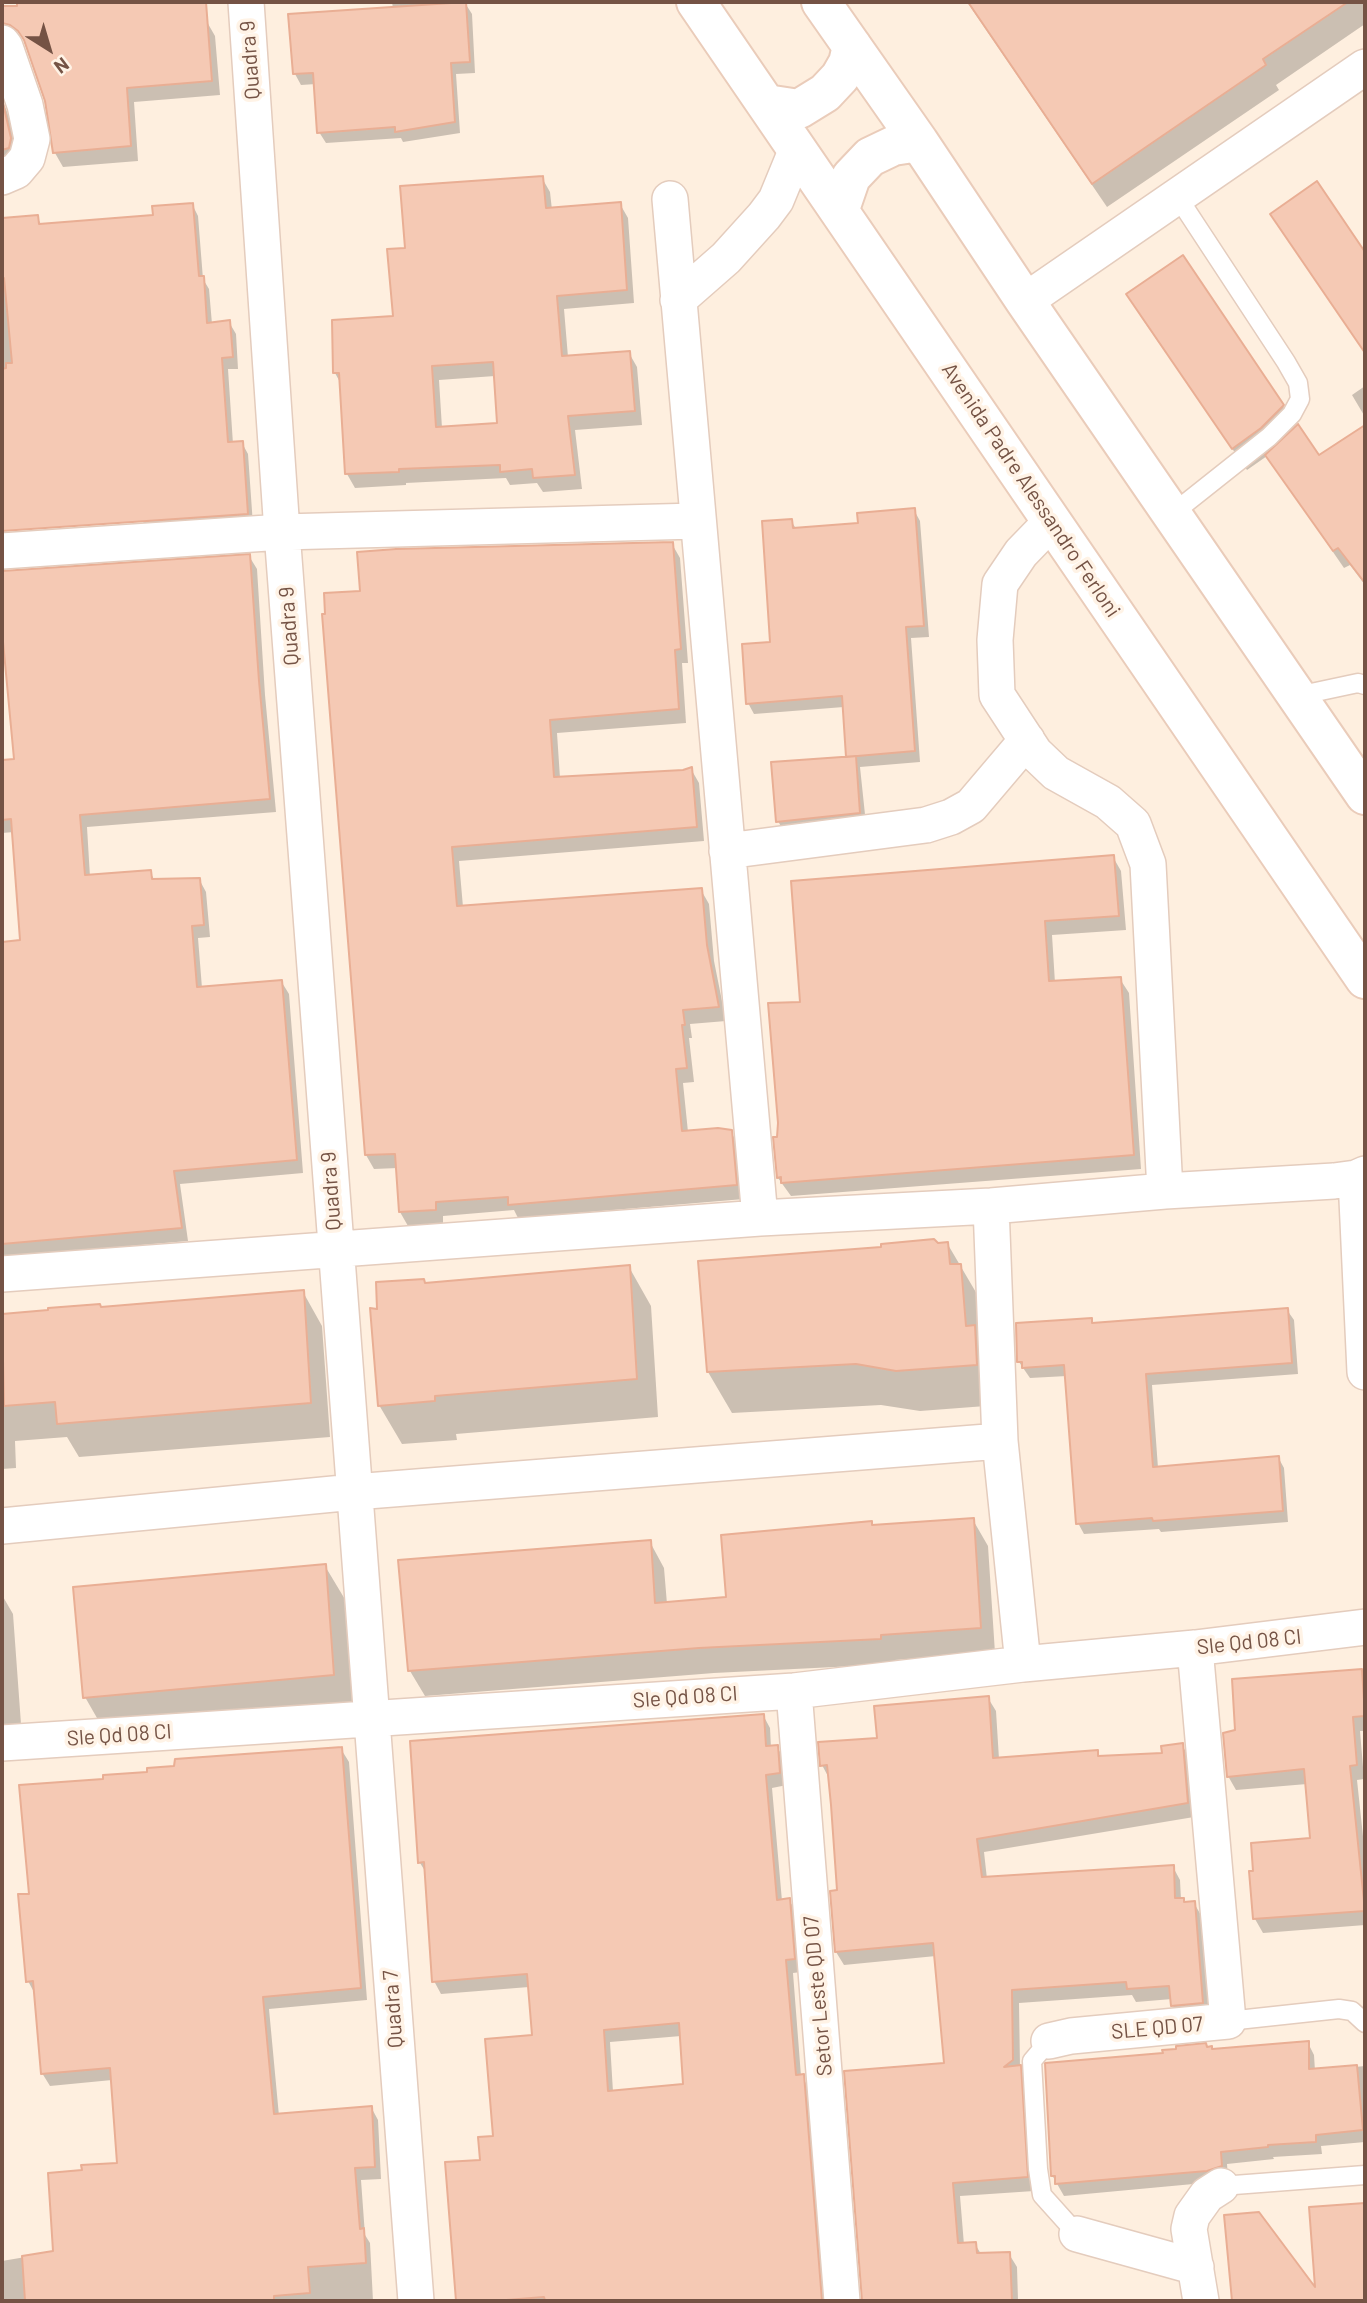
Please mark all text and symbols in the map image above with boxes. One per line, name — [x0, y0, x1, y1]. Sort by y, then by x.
north arrow — [14, 14, 84, 84]
street label: Quadra 9 — [235, 20, 265, 100]
text: N — [50, 53, 74, 79]
street label: Avenida Padre Alessandro Ferloni — [936, 358, 1126, 622]
street label: Quadra 9 — [274, 586, 304, 666]
street label: Quadra 9 — [316, 1151, 346, 1231]
street label: Sle Qd 08 Cl — [1196, 1624, 1302, 1660]
street label: Sle Qd 08 Cl — [632, 1681, 738, 1713]
street label: Sle Qd 08 Cl — [66, 1719, 172, 1751]
street label: Setor Leste QD 07 — [798, 1915, 838, 2077]
street label: Quadra 7 — [378, 1969, 408, 2049]
street label: SLE QD 07 — [1110, 2011, 1204, 2045]

